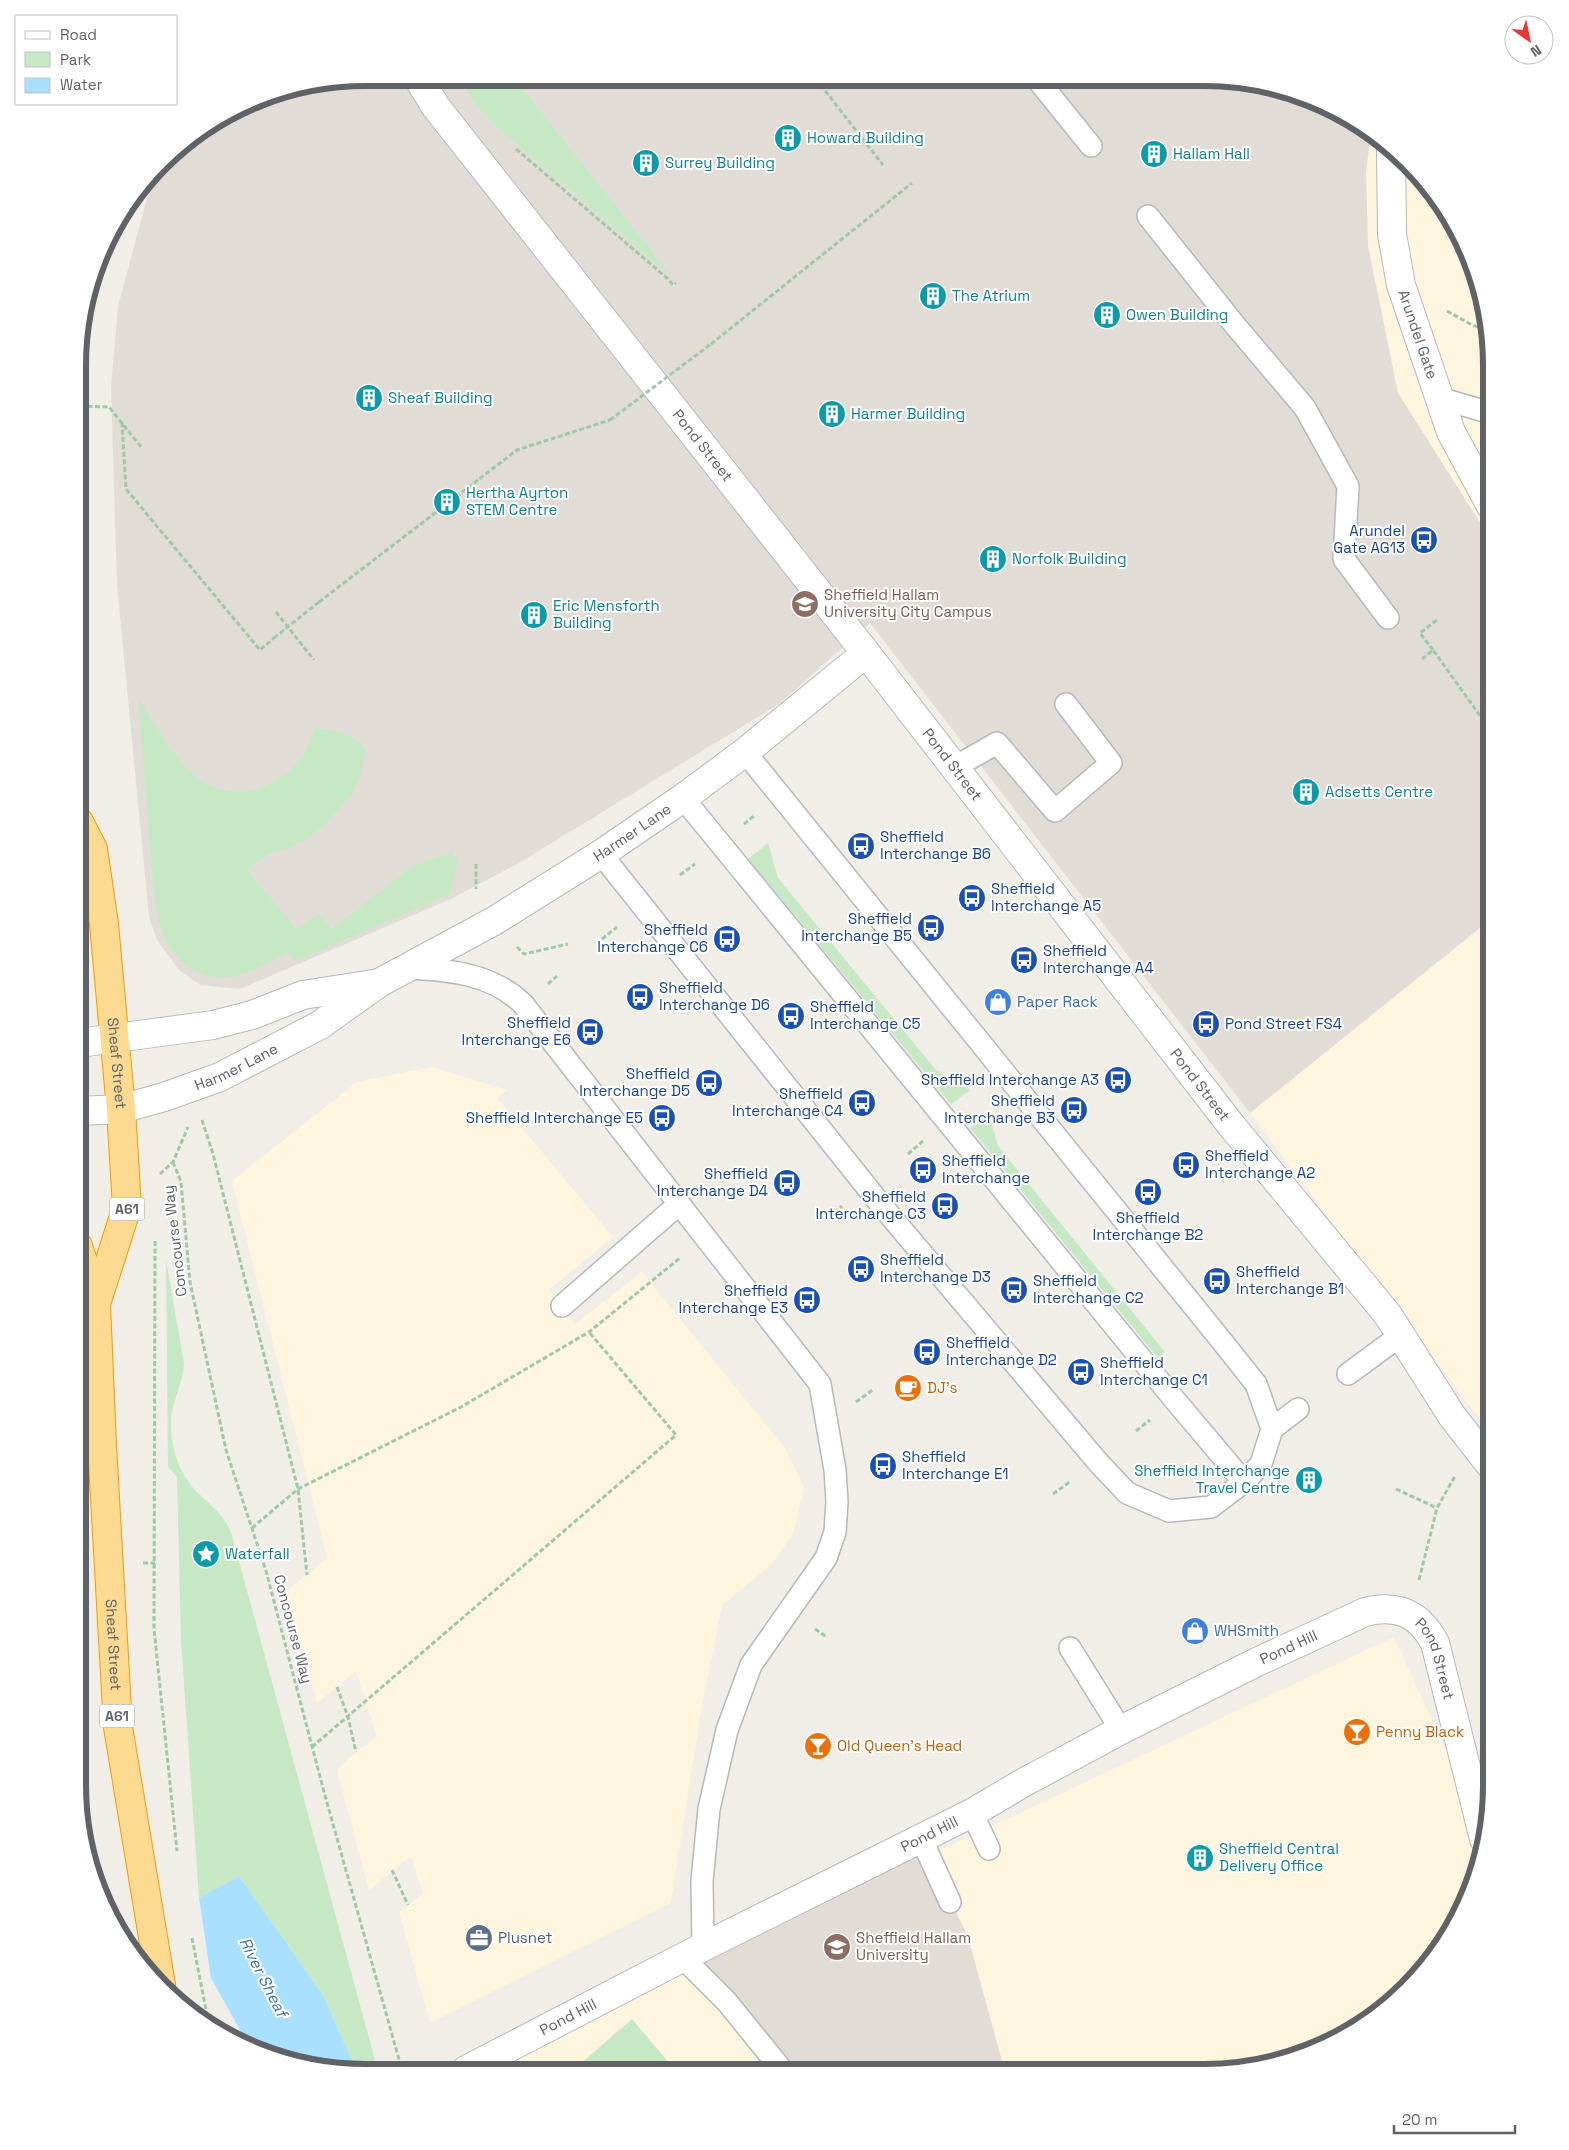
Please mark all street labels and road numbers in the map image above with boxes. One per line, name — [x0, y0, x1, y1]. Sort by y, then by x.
street label: Arundel Gate — [1394, 287, 1442, 382]
street label: Pond Street — [669, 405, 737, 485]
street label: Pond Street — [919, 724, 987, 804]
street label: Harmer Lane — [589, 799, 675, 866]
street label: Sheaf Street — [104, 1017, 131, 1110]
street label: Harmer Lane — [192, 1039, 281, 1094]
street label: Pond Street — [1166, 1044, 1234, 1125]
street label: Concourse Way — [158, 1184, 191, 1298]
road number: A61 — [110, 1198, 144, 1220]
street label: Concourse Way — [270, 1572, 317, 1685]
street label: Sheaf Street — [102, 1598, 126, 1691]
street label: Pond Street — [1411, 1613, 1459, 1702]
street label: Pond Hill — [1256, 1625, 1320, 1669]
road number: A61 — [100, 1704, 134, 1728]
street label: Pond Hill — [897, 1811, 961, 1856]
street label: Pond Hill — [536, 1994, 600, 2039]

